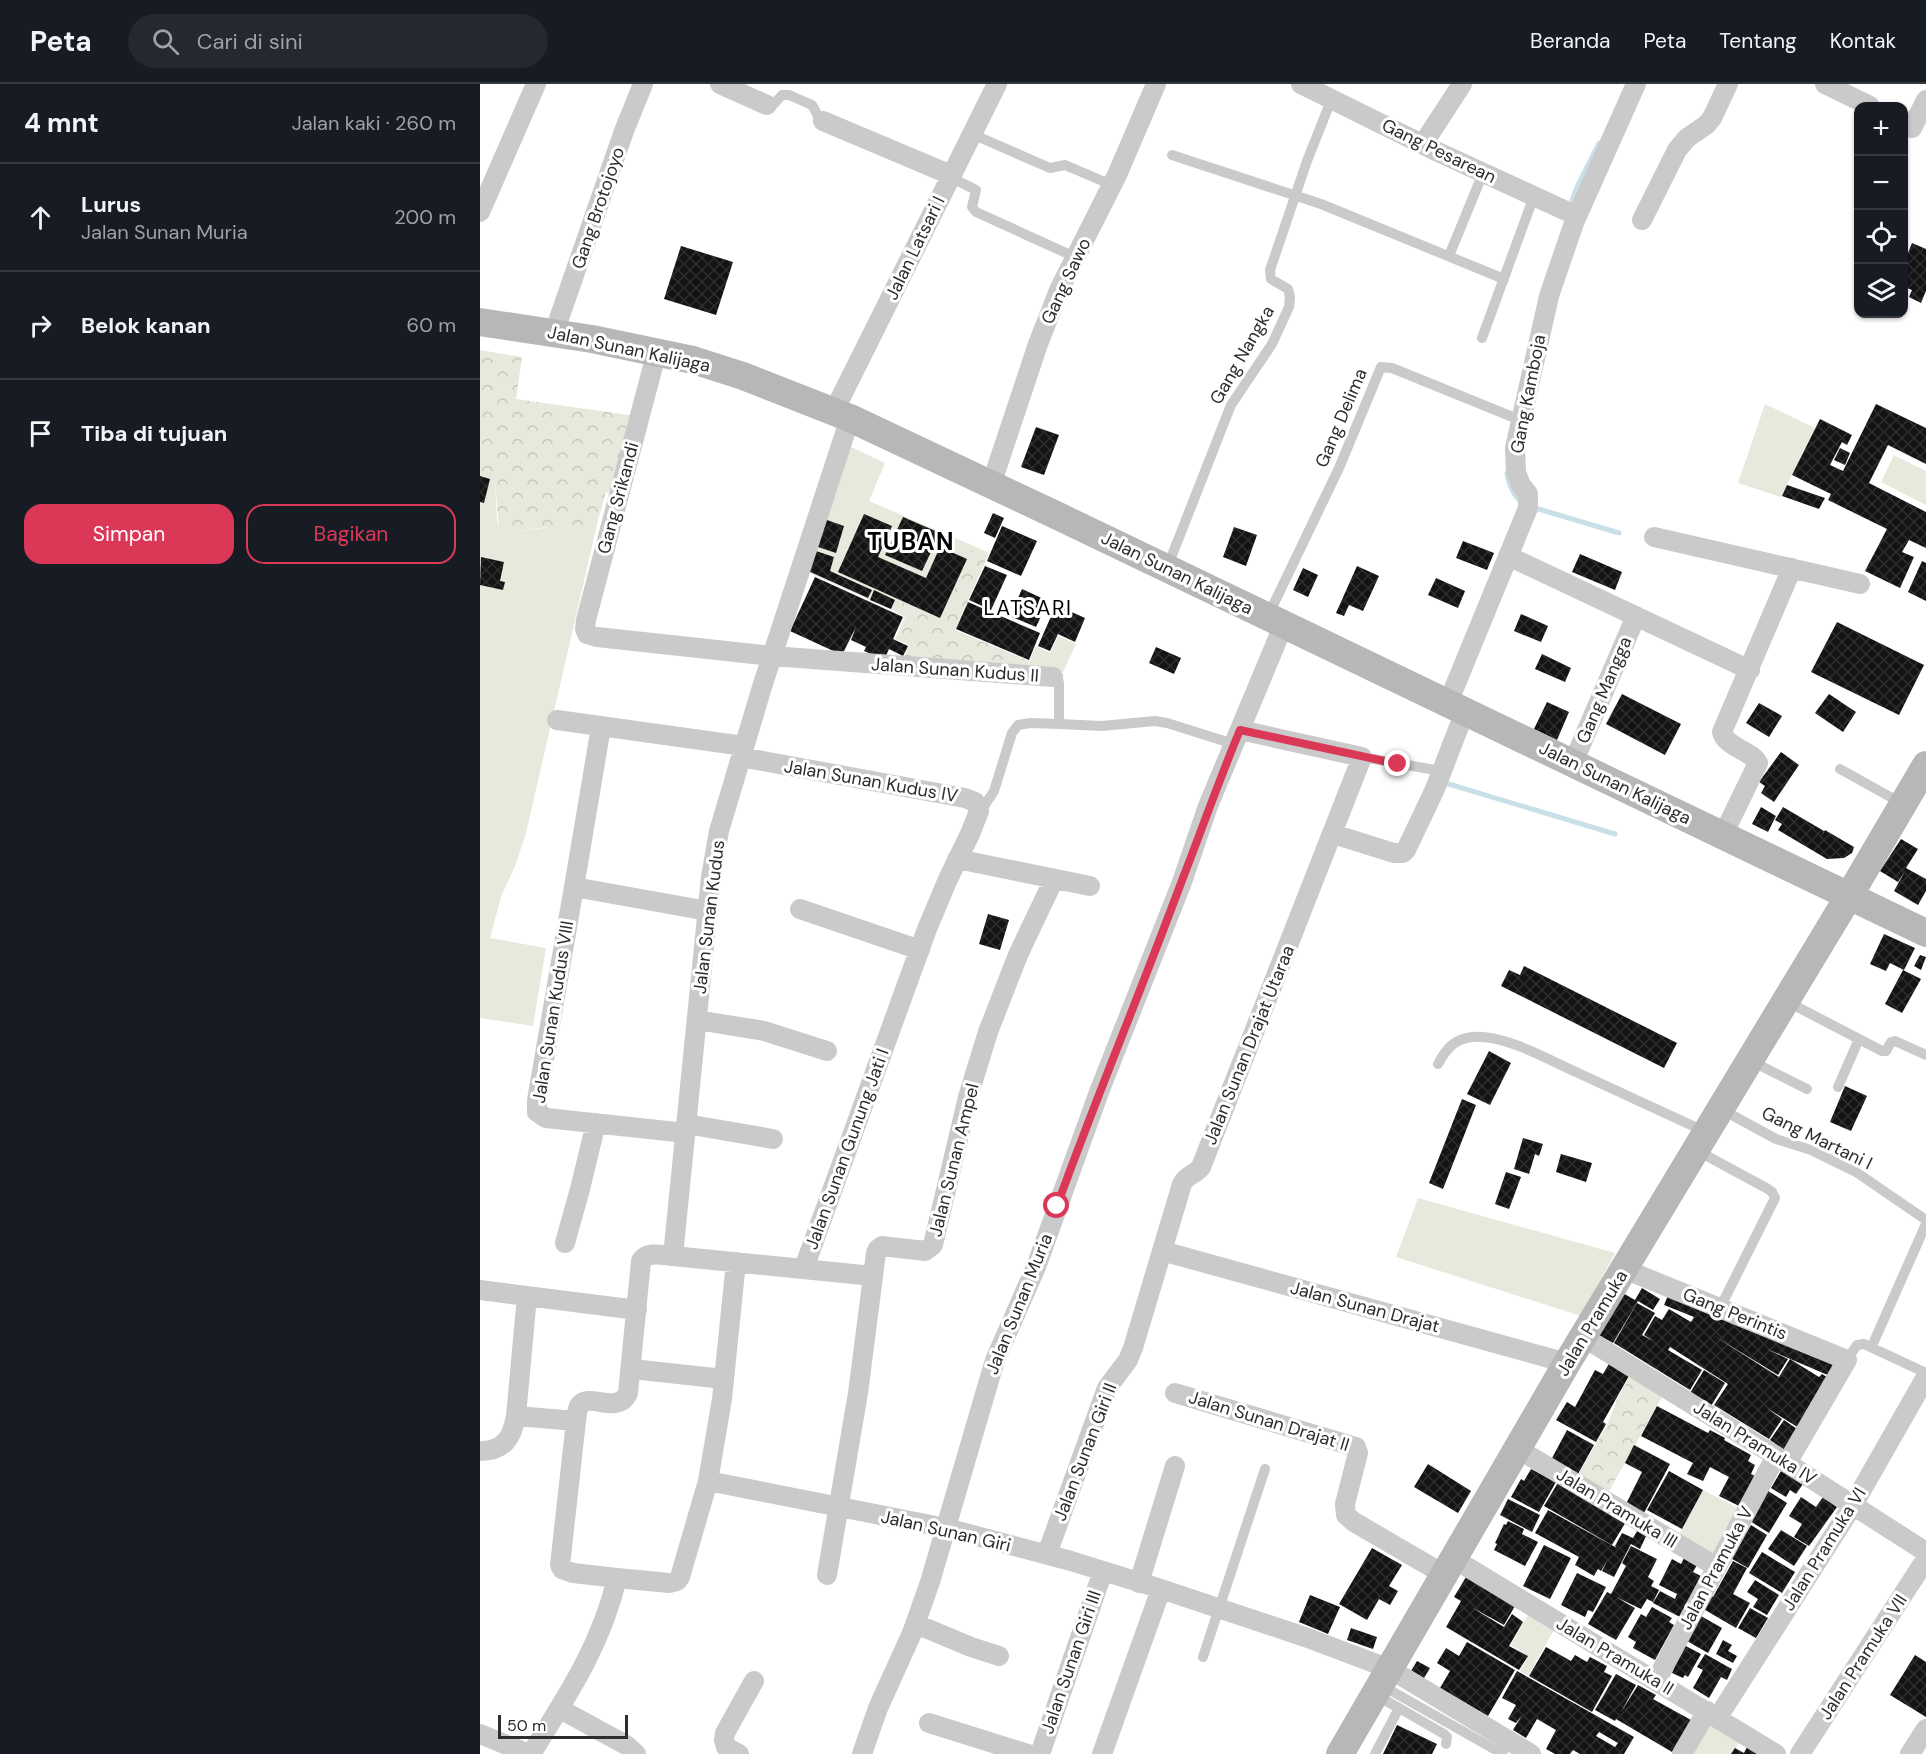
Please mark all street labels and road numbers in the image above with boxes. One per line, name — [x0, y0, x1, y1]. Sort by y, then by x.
street label: Gang Pesarean — [1378, 113, 1500, 189]
street label: Gang Brotojoyo — [566, 144, 630, 272]
street label: Jalan Latsari I — [880, 192, 950, 304]
street label: Gang Sawo — [1036, 234, 1096, 328]
street label: Gang Nangka — [1204, 301, 1280, 409]
street label: Jalan Sunan Kalijaga — [545, 320, 713, 378]
street label: Gang Kamboja — [1505, 332, 1551, 456]
street label: Gang Delima — [1309, 365, 1373, 471]
street label: Gang Srikandi — [592, 439, 644, 557]
street label: Jalan Sunan Kalijaga — [1097, 526, 1257, 620]
street label: Gang Mangga — [1571, 633, 1637, 747]
street label: Jalan Sunan Kudus II — [870, 652, 1040, 688]
street label: Jalan Sunan Kalijaga — [1535, 736, 1695, 830]
street label: Jalan Sunan Kudus IV — [782, 754, 960, 808]
street label: Jalan Sunan Kudus — [688, 839, 730, 995]
street label: Jalan Sunan Kudus VIII — [527, 919, 579, 1105]
street label: Jalan Sunan Drajat Utaraa — [1198, 942, 1300, 1148]
street label: Jalan Sunan Gunung Jati I — [799, 1045, 895, 1253]
street label: Jalan Sunan Ampel — [923, 1081, 985, 1239]
street label: Gang Martani I — [1757, 1101, 1877, 1175]
street label: Jalan Sunan Muria — [980, 1230, 1058, 1378]
street label: Jalan Pramuka — [1551, 1265, 1633, 1381]
street label: Jalan Sunan Drajat — [1288, 1276, 1442, 1338]
street label: Gang Perintis — [1679, 1282, 1791, 1346]
street label: Jalan Sunan Giri II — [1048, 1380, 1122, 1524]
street label: Jalan Sunan Drajat II — [1186, 1385, 1352, 1457]
street label: Jalan Pramuka IV — [1689, 1396, 1821, 1490]
street label: Jalan Pramuka III — [1552, 1462, 1682, 1554]
street label: Jalan Pramuka VI — [1777, 1483, 1871, 1615]
street label: Jalan Pramuka V — [1673, 1502, 1759, 1634]
street label: Jalan Sunan Giri — [879, 1504, 1013, 1558]
street label: Jalan Sunan Giri III — [1035, 1587, 1107, 1737]
street label: Jalan Pramuka VII — [1813, 1590, 1913, 1724]
street label: Jalan Pramuka II — [1552, 1611, 1678, 1701]

